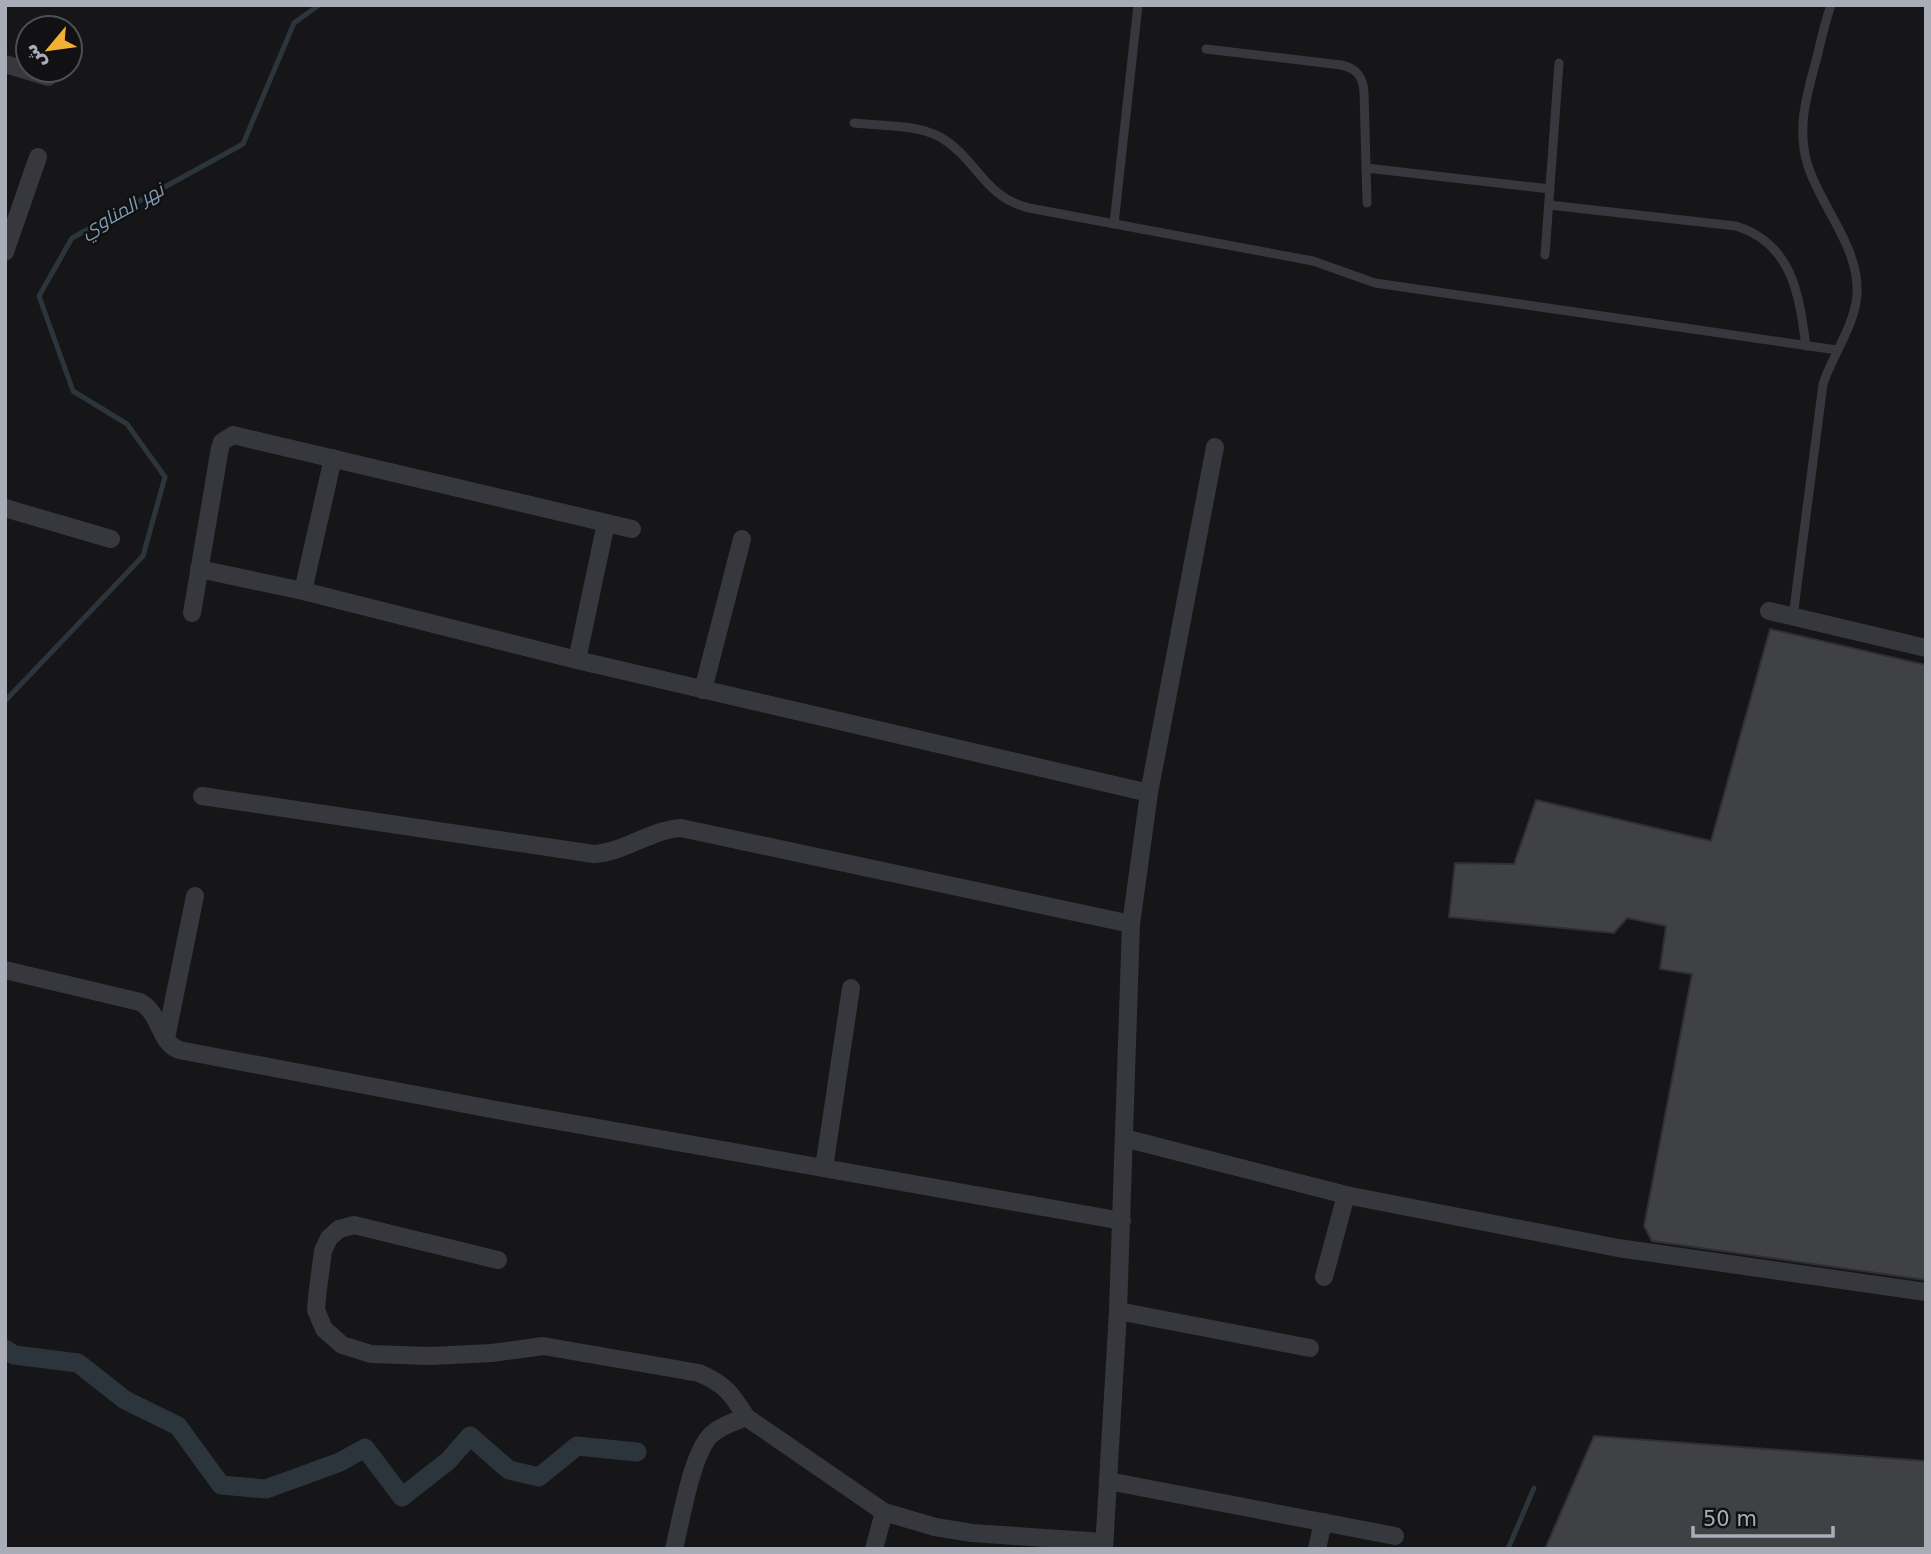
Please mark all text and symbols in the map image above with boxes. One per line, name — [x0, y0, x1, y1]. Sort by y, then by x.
north arrow — [14, 14, 84, 84]
text: ش — [18, 40, 51, 74]
water label: نهر المناوي — [77, 177, 171, 246]
scale bar — [1693, 1494, 1833, 1538]
text: 50 m — [1703, 1507, 1757, 1531]

